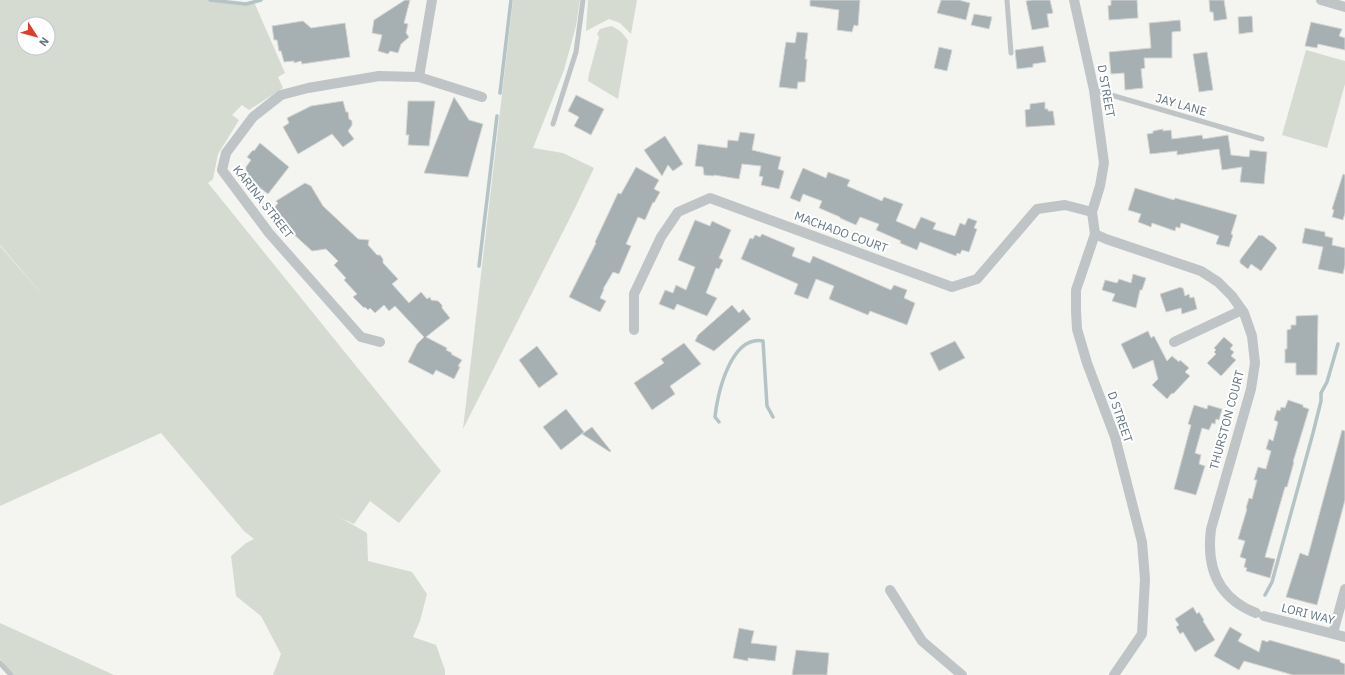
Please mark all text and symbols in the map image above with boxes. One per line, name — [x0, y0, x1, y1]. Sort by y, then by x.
north arrow — [16, 16, 56, 56]
text: N — [36, 35, 52, 49]
street label: D STREET — [1094, 63, 1119, 118]
street label: JAY LANE — [1154, 90, 1208, 119]
street label: KARINA STREET — [230, 162, 297, 241]
street label: MACHADO COURT — [792, 208, 890, 255]
street label: THURSTON COURT — [1206, 368, 1247, 471]
street label: D STREET — [1105, 389, 1136, 445]
street label: LORI WAY — [1280, 600, 1336, 627]

